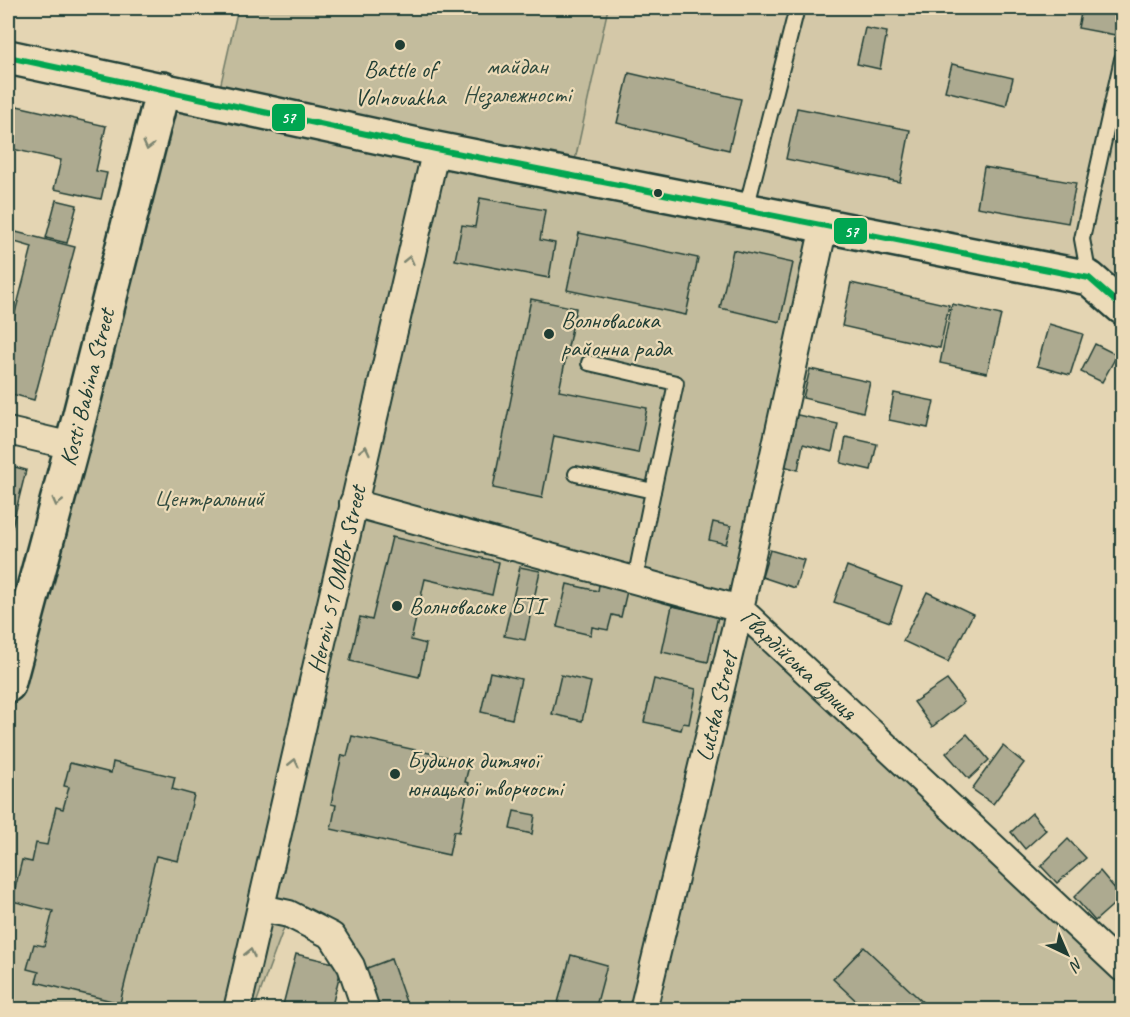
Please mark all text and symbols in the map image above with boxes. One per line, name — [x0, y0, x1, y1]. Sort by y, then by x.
marker: Battle of Volnovakha — [393, 38, 407, 52]
park label: майдан Незалежності — [463, 51, 573, 110]
place label: Battle of Volnovakha — [355, 54, 447, 112]
line badge: 57 — [271, 103, 306, 132]
text: 57 — [281, 108, 297, 128]
one-way arrow — [143, 141, 156, 151]
unlabelled marker — [652, 187, 664, 199]
line badge: 57 — [833, 217, 868, 245]
text: 57 — [844, 222, 860, 242]
one-way arrow — [402, 255, 415, 265]
street label: Kosti Babina Street — [52, 304, 122, 469]
place label: Волноваська районна рада — [561, 305, 673, 363]
marker: Волноваська районна рада — [542, 327, 556, 341]
one-way arrow — [358, 445, 371, 455]
street label: Heroiv 51 OMBr Street — [300, 481, 373, 676]
park label: Центральний — [154, 483, 266, 513]
one-way arrow — [52, 496, 64, 507]
place label: Волноваське БТІ — [409, 591, 549, 621]
marker: Волноваське БТІ — [390, 599, 404, 613]
street label: Гвардійська вулиця — [734, 602, 864, 727]
street label: Lutska Street — [689, 646, 745, 764]
place label: Будинок дитячої юнацької творчості — [407, 745, 565, 803]
one-way arrow — [287, 758, 300, 768]
marker: Будинок дитячої юнацької творчості — [388, 767, 402, 781]
north arrow — [1037, 924, 1097, 984]
one-way arrow — [243, 948, 256, 958]
text: N — [1064, 953, 1087, 977]

